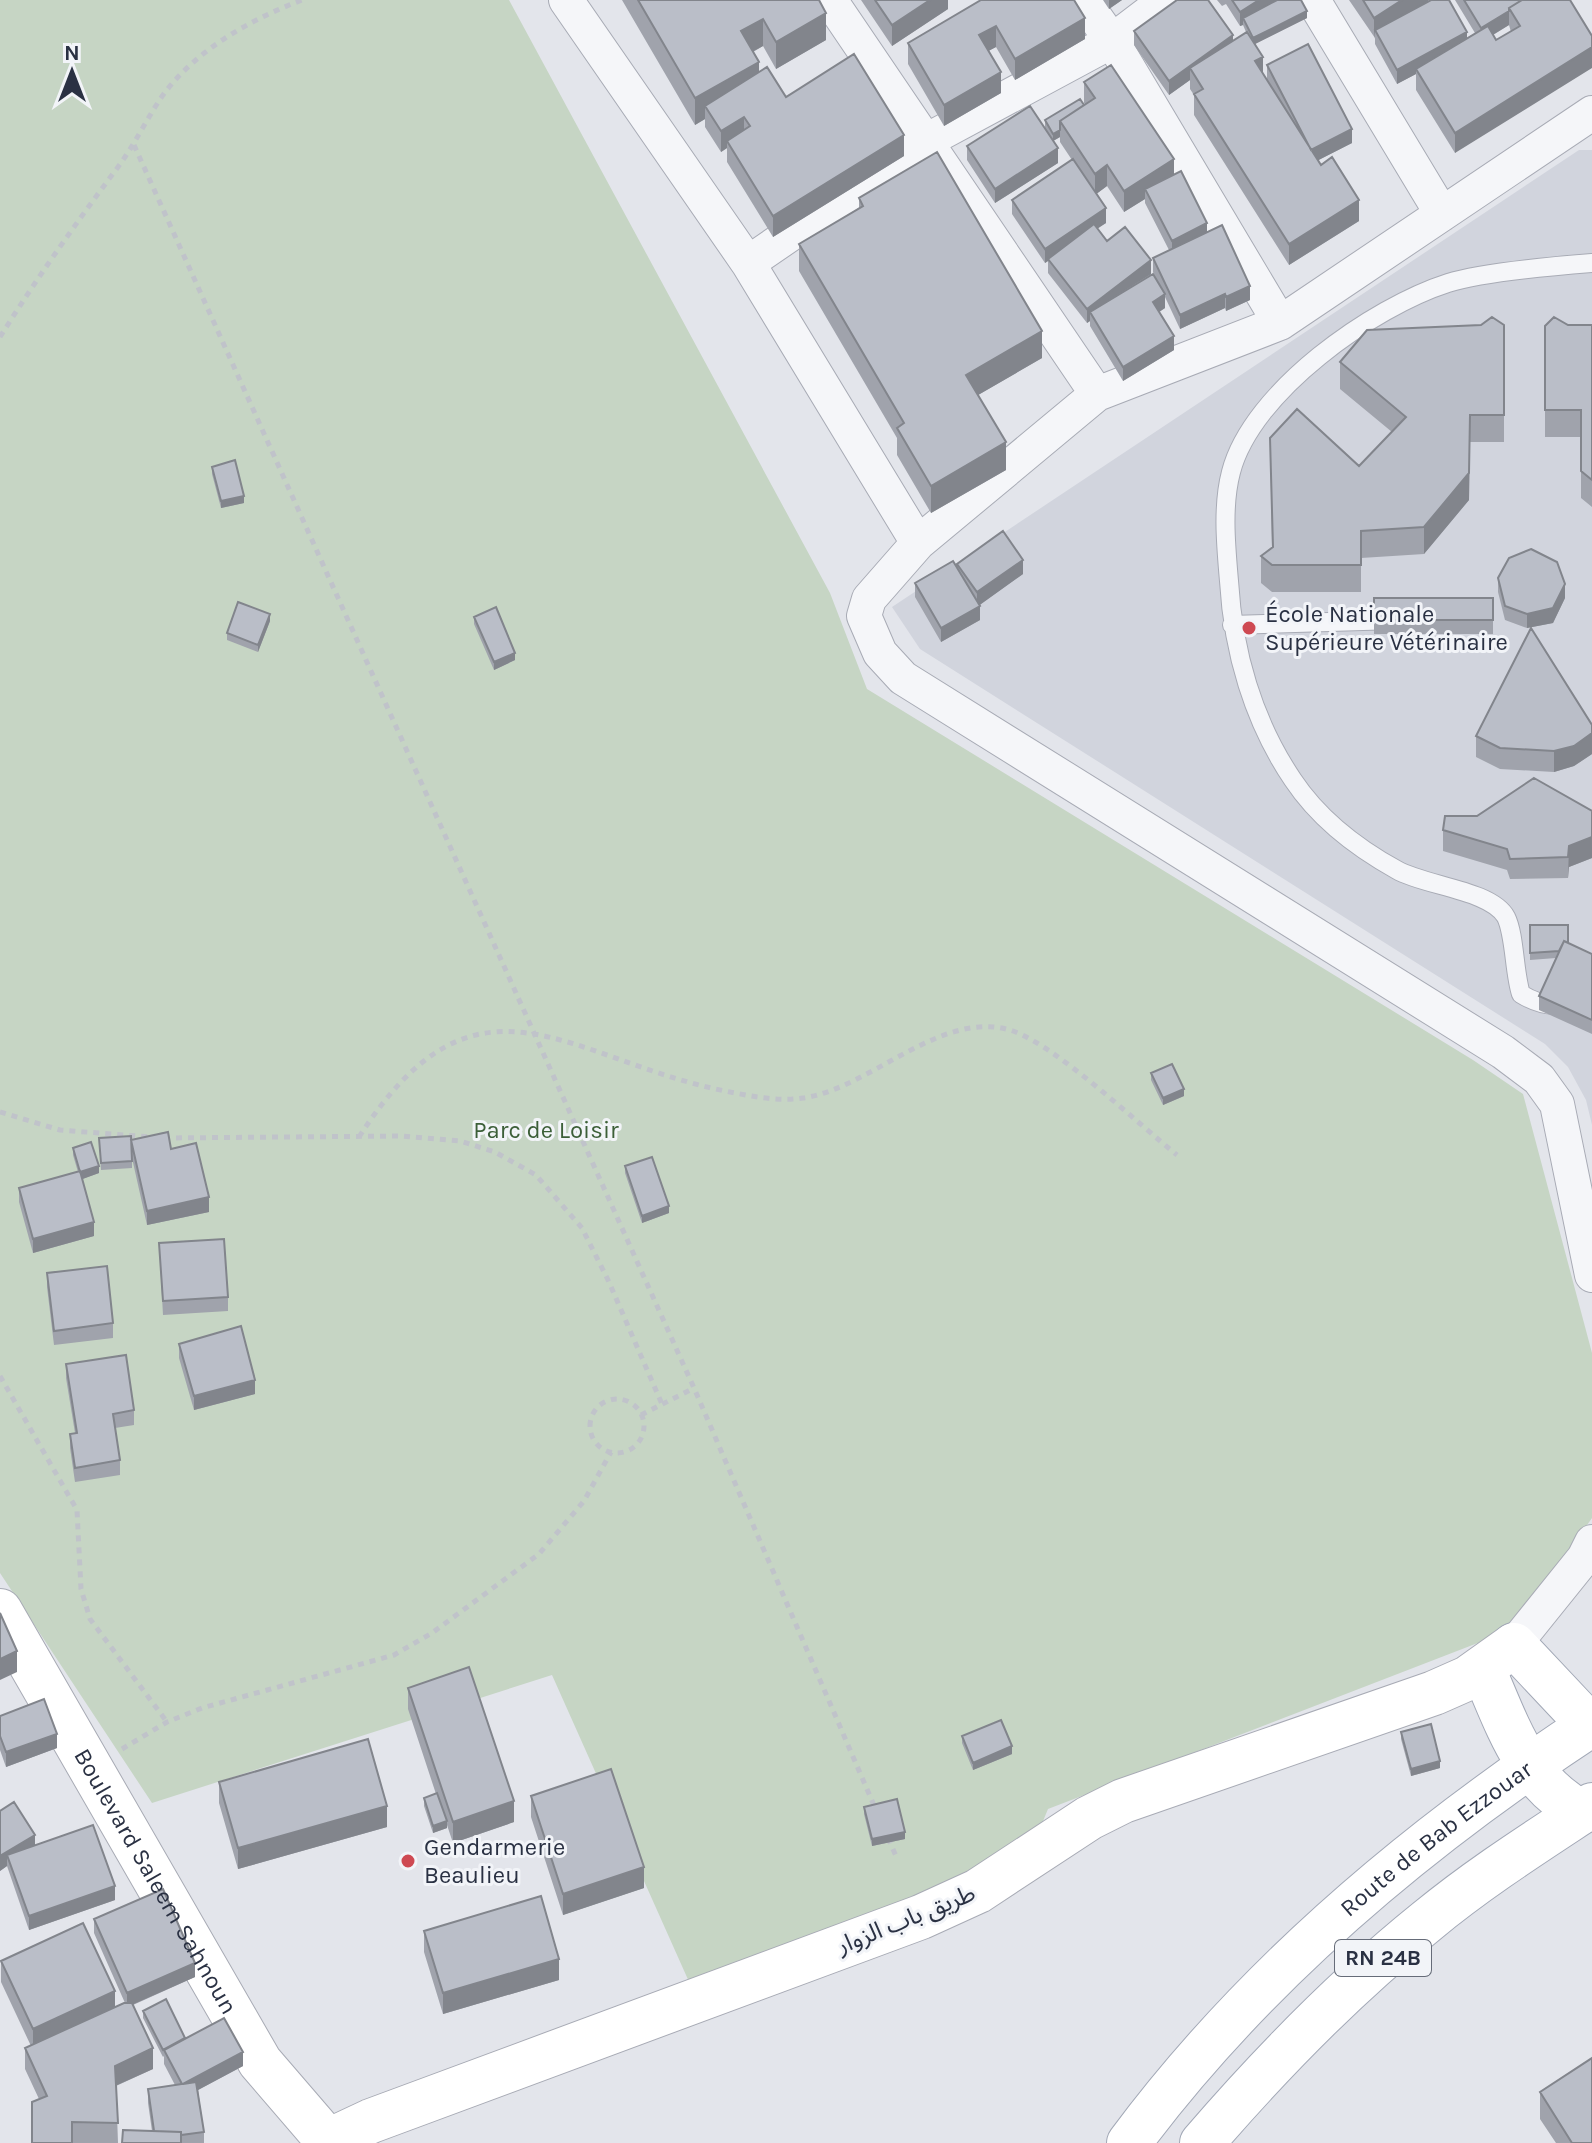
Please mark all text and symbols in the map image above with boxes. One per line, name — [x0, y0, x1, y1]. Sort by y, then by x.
north arrow — [32, 32, 112, 112]
text: N — [64, 40, 80, 66]
place label: École Nationale Supérieure Vétérinaire — [1265, 599, 1508, 656]
marker: École Nationale Supérieure Vétérinaire — [1240, 619, 1258, 637]
park label: Parc de Loisir — [473, 1116, 619, 1144]
street label: Boulevard Saleem Sahnoun — [68, 1744, 243, 2019]
street label: Route de Bab Ezzouar — [1335, 1755, 1537, 1922]
place label: Gendarmerie Beaulieu — [424, 1833, 565, 1889]
marker: Gendarmerie Beaulieu — [399, 1852, 417, 1870]
street label: طريق باب الزوار — [832, 1878, 980, 1961]
road number: RN 24B — [1335, 1940, 1431, 1976]

